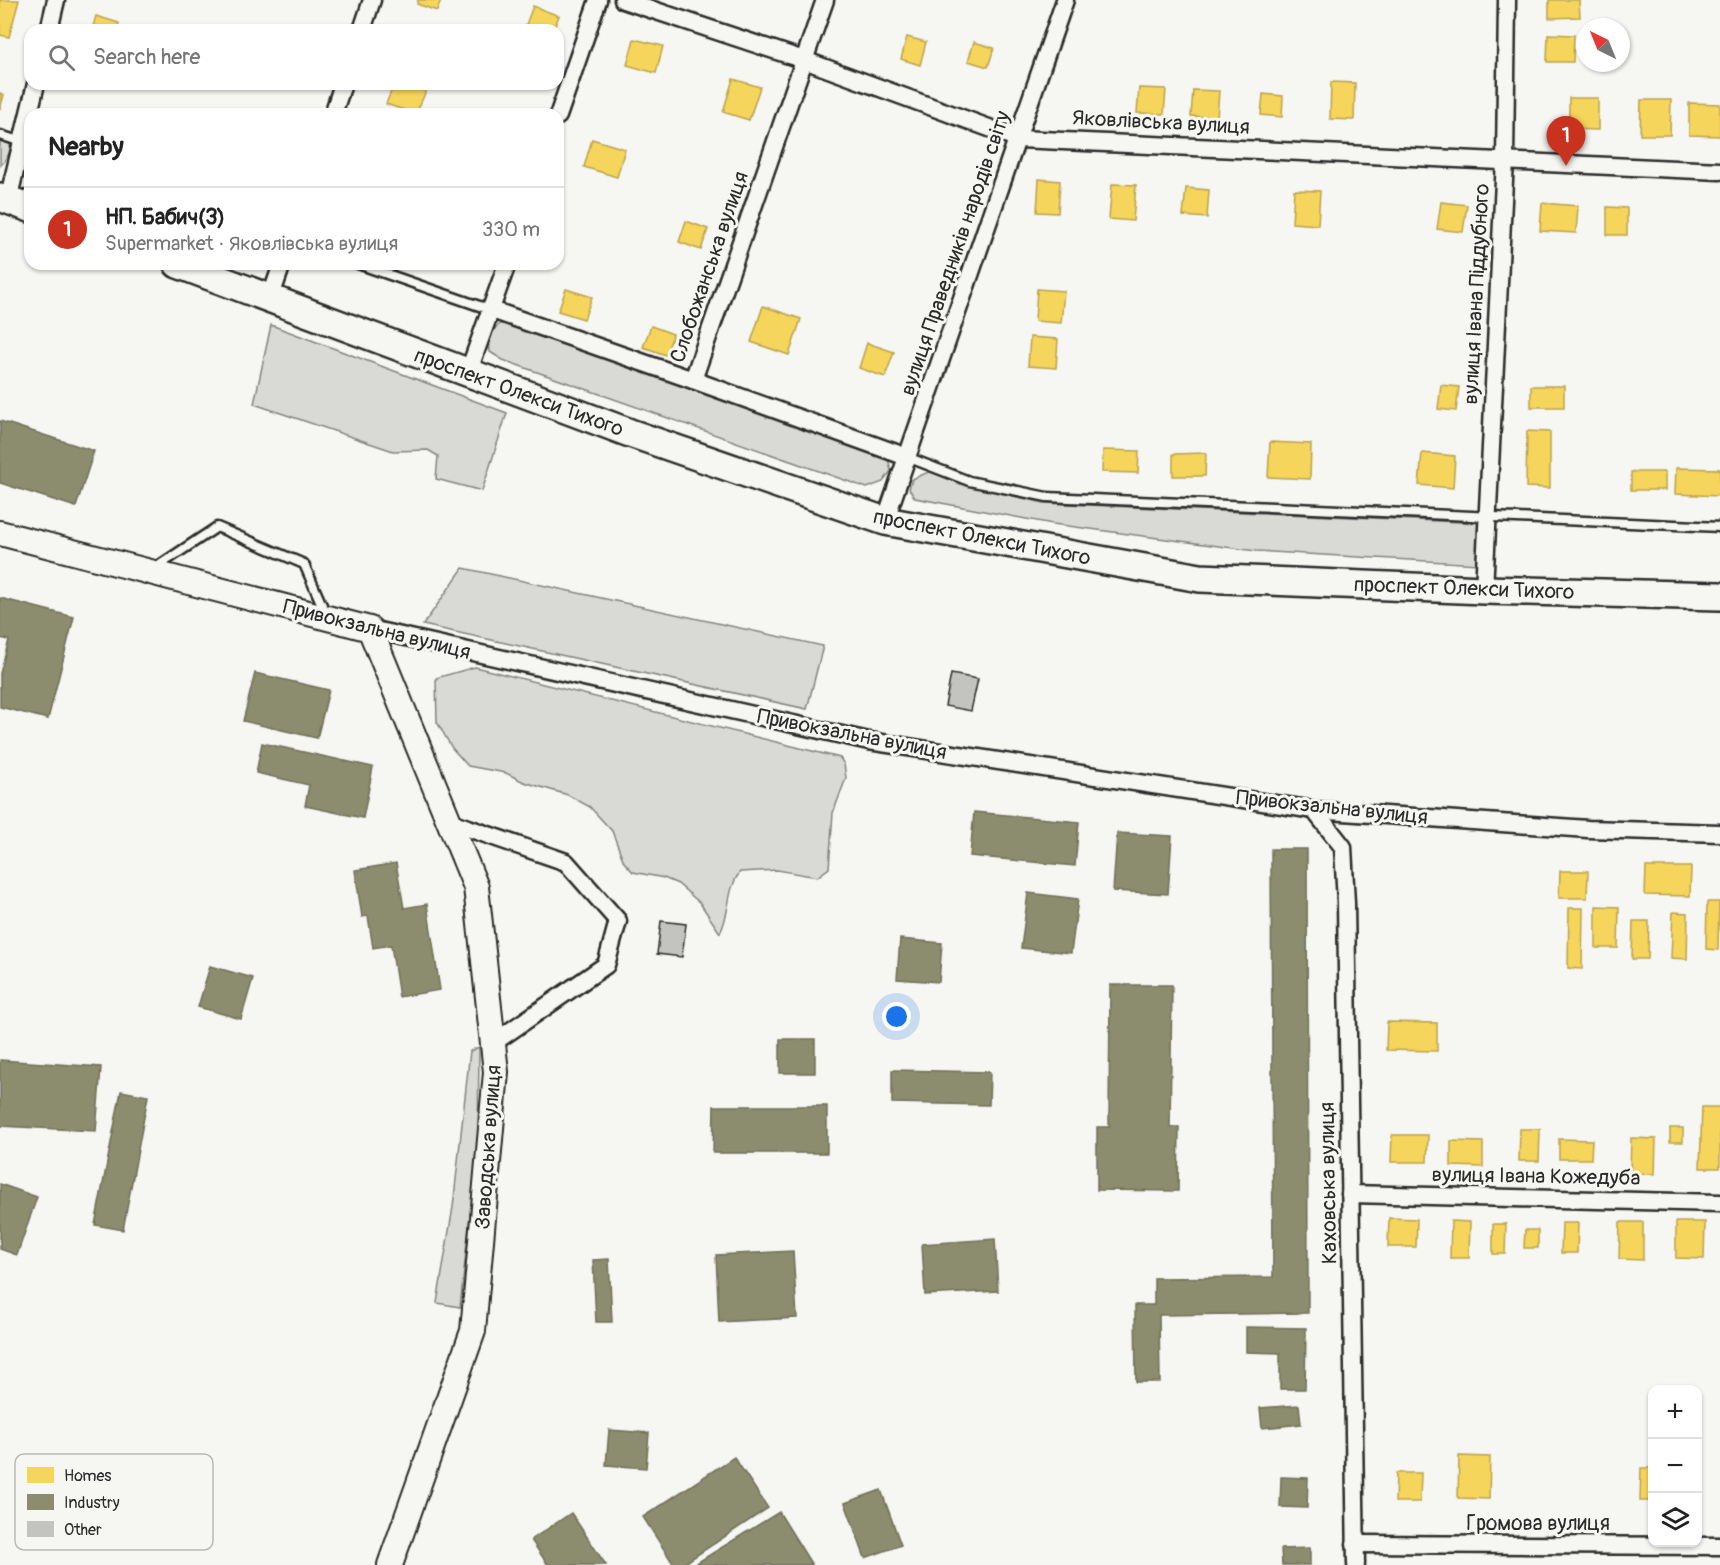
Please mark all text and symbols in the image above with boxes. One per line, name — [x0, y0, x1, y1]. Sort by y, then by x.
north arrow — [1576, 18, 1630, 72]
search box — [24, 24, 564, 90]
icon: search — [45, 41, 78, 74]
text: Search here — [93, 43, 200, 71]
street label: Яковлівська вулиця — [1071, 104, 1251, 141]
street label: вулиця Праведників народів світу — [894, 107, 1017, 399]
pin: 1 — [1546, 116, 1586, 166]
text: Nearby — [48, 131, 124, 163]
street label: Слобожанська вулиця — [664, 168, 755, 366]
street label: вулиця Івана Піддубного — [1457, 183, 1496, 405]
text: НП. Бабич(3) — [105, 203, 225, 231]
text: 1 — [64, 217, 71, 242]
text: 330 m — [482, 217, 540, 242]
text: Supermarket · Яковлівська вулиця — [105, 231, 398, 256]
street label: проспект Олекси Тихого — [410, 342, 627, 443]
street label: проспект Олекси Тихого — [871, 503, 1093, 572]
street label: проспект Олекси Тихого — [1353, 571, 1575, 606]
street label: Привокзальна вулиця — [280, 593, 474, 666]
street label: Привокзальна вулиця — [755, 703, 949, 766]
street label: Привокзальна вулиця — [1235, 784, 1429, 831]
your location — [882, 1002, 911, 1031]
street label: Заводська вулиця — [469, 1064, 508, 1230]
street label: Каховська вулиця — [1314, 1102, 1343, 1264]
street label: вулиця Івана Кожедуба — [1431, 1161, 1641, 1192]
map controls — [1648, 1385, 1702, 1547]
button: + — [1648, 1385, 1702, 1439]
button: − — [1648, 1439, 1702, 1493]
legend — [15, 1454, 213, 1550]
text: Homes — [64, 1466, 112, 1486]
text: Industry — [64, 1493, 120, 1513]
button: layers — [1648, 1493, 1702, 1547]
street label: Громова вулиця — [1466, 1510, 1610, 1537]
text: Other — [64, 1520, 102, 1540]

